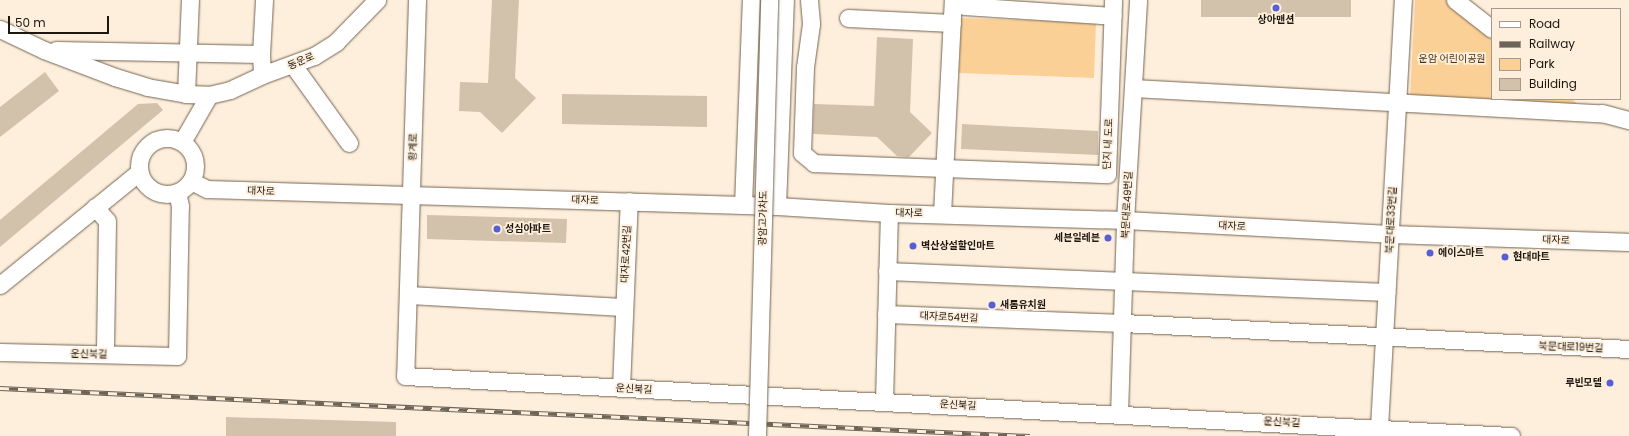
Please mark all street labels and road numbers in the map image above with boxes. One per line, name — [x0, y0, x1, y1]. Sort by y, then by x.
street label: 동운로 — [286, 50, 316, 72]
street label: 단지 내 도로 — [1101, 118, 1115, 170]
street label: 황계로 — [407, 133, 419, 161]
street label: 북문대로49번길 — [1119, 171, 1135, 239]
street label: 대자로 — [247, 185, 275, 197]
street label: 북문대로33번길 — [1383, 186, 1399, 254]
street label: 광암고가차도 — [757, 190, 769, 246]
street label: 대자로 — [571, 194, 599, 206]
street label: 대자로 — [895, 207, 923, 219]
street label: 대자로 — [1218, 219, 1246, 233]
street label: 대자로42번길 — [618, 225, 634, 283]
street label: 대자로 — [1542, 234, 1570, 246]
street label: 대자로54번길 — [919, 309, 979, 325]
street label: 북문대로19번길 — [1538, 340, 1604, 354]
street label: 운신북길 — [70, 348, 108, 360]
street label: 운신북길 — [615, 382, 653, 396]
street label: 운신북길 — [939, 398, 977, 412]
street label: 운신북길 — [1263, 415, 1301, 429]

